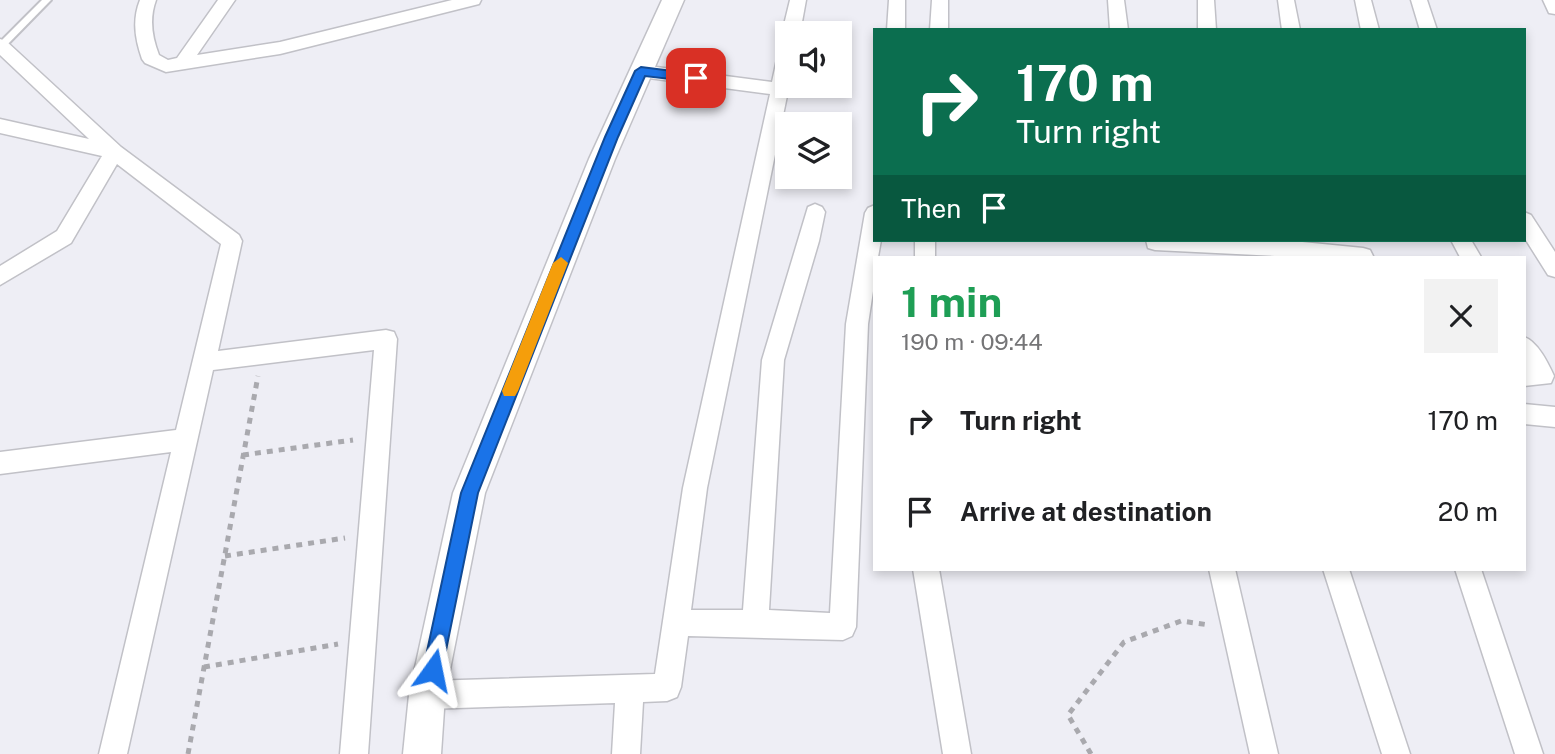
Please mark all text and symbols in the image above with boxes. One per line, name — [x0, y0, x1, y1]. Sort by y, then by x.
map controls — [775, 21, 852, 189]
button: sound — [775, 21, 852, 98]
pin — [666, 48, 726, 108]
text: 170 m — [1016, 54, 1154, 112]
icon: right — [901, 56, 992, 147]
icon: arrive — [677, 59, 715, 97]
button: layers — [775, 112, 852, 189]
text: Turn right — [1016, 113, 1161, 150]
icon: arrive — [975, 189, 1013, 227]
text: Then — [901, 193, 961, 224]
text: 1 min — [901, 277, 1002, 326]
button: close — [1424, 279, 1498, 353]
text: 190 m · 09:44 — [901, 328, 1043, 355]
icon: right — [901, 402, 939, 440]
text: Turn right — [960, 405, 1082, 436]
text: 170 m — [1428, 405, 1498, 436]
icon: arrive — [901, 493, 939, 531]
text: Arrive at destination — [960, 496, 1212, 527]
text: 20 m — [1438, 496, 1498, 527]
position arrow — [396, 633, 470, 707]

